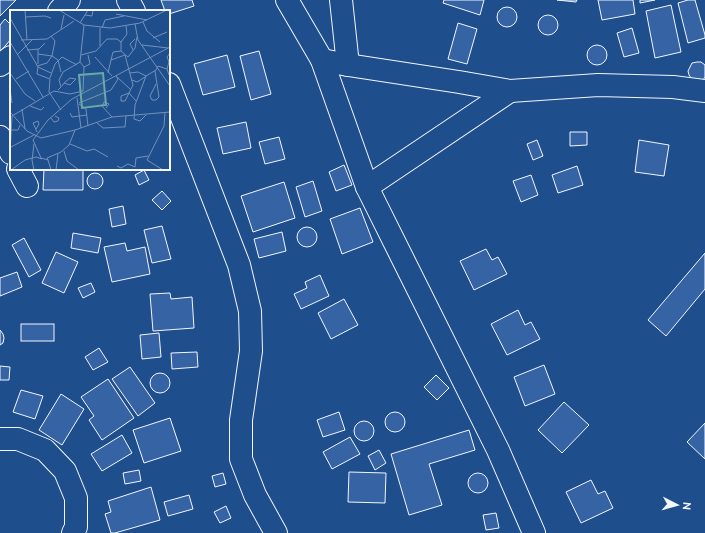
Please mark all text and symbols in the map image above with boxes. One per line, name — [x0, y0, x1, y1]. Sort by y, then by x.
inset map — [10, 10, 170, 170]
north arrow — [657, 485, 697, 525]
text: N — [681, 501, 693, 511]

